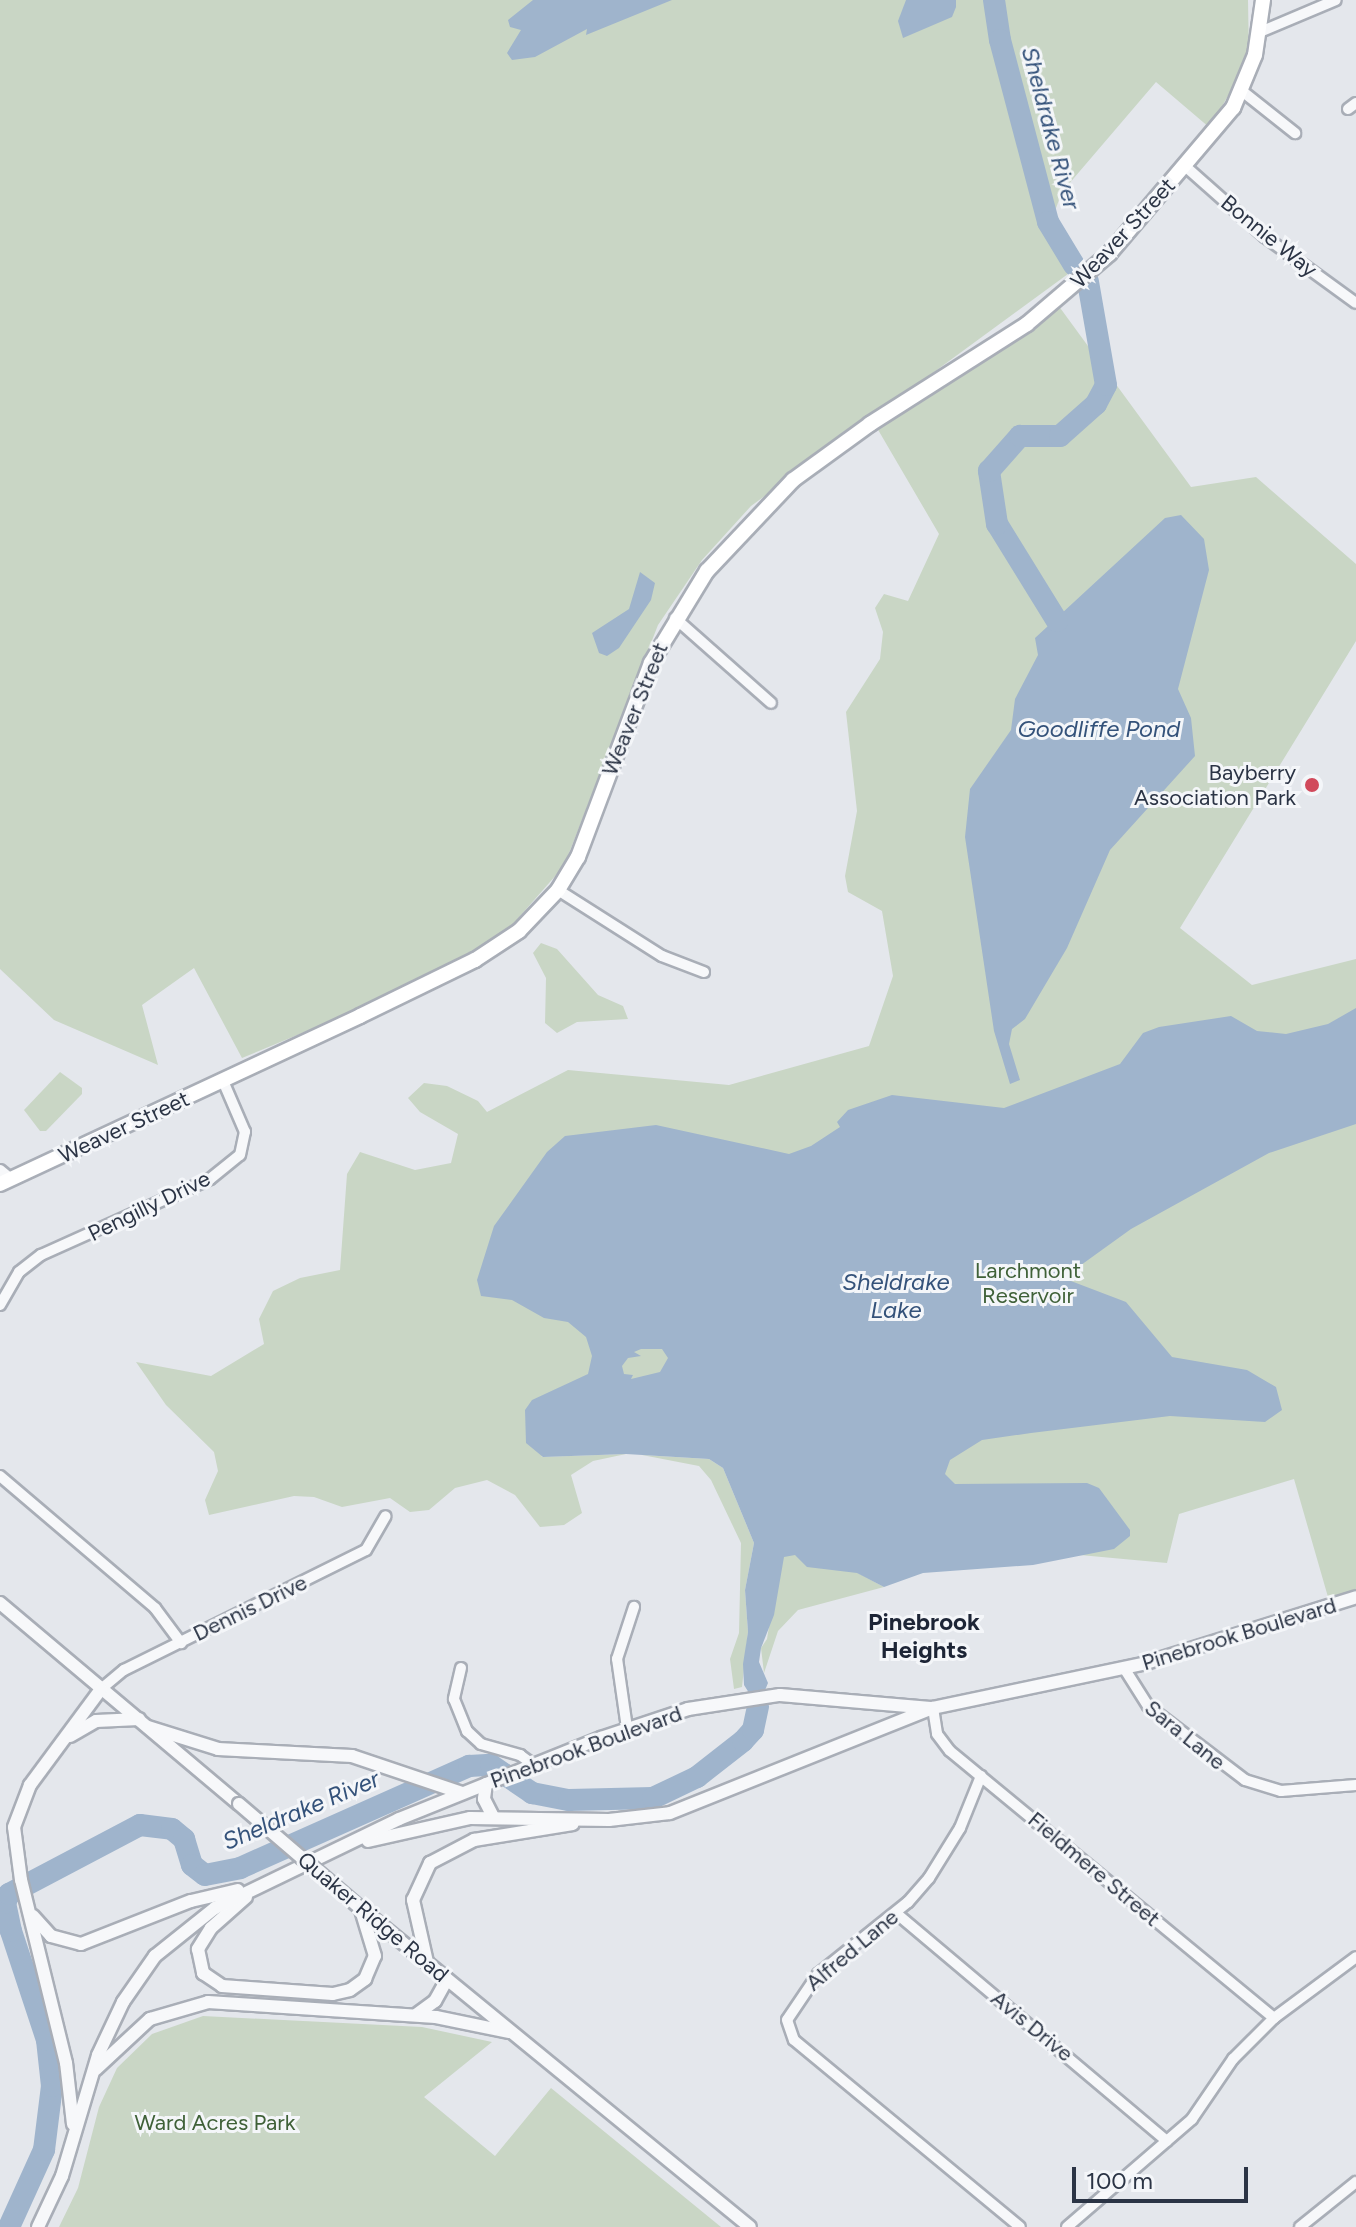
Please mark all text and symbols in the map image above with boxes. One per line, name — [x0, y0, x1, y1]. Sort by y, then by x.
water label: Sheldrake River — [1015, 43, 1087, 213]
street label: Weaver Street — [1065, 172, 1181, 294]
street label: Bonnie Way — [1216, 189, 1322, 283]
street label: Weaver Street — [596, 639, 674, 779]
water label: Goodliffe Pond — [1018, 715, 1180, 743]
place label: Bayberry Association Park — [1134, 759, 1296, 810]
marker: Bayberry Association Park — [1303, 776, 1321, 794]
street label: Weaver Street — [55, 1085, 193, 1169]
street label: Pengilly Drive — [84, 1165, 214, 1247]
park label: Larchmont Reservoir — [975, 1257, 1081, 1308]
water label: Sheldrake Lake — [842, 1268, 950, 1324]
street label: Dennis Drive — [189, 1569, 311, 1647]
street label: Pinebrook Boulevard — [1139, 1592, 1339, 1676]
district label: Pinebrook Heights — [868, 1608, 980, 1664]
street label: Sara Lane — [1139, 1695, 1231, 1775]
street label: Pinebrook Boulevard — [487, 1700, 685, 1794]
water label: Sheldrake River — [218, 1764, 384, 1856]
street label: Fieldmere Street — [1023, 1806, 1165, 1932]
street label: Quaker Ridge Road — [292, 1846, 454, 1988]
street label: Alfred Lane — [800, 1904, 904, 1996]
street label: Avis Drive — [986, 1985, 1078, 2067]
park label: Ward Acres Park — [135, 2110, 295, 2136]
scale bar — [1076, 2151, 1252, 2201]
text: 100 m — [1086, 2166, 1153, 2195]

